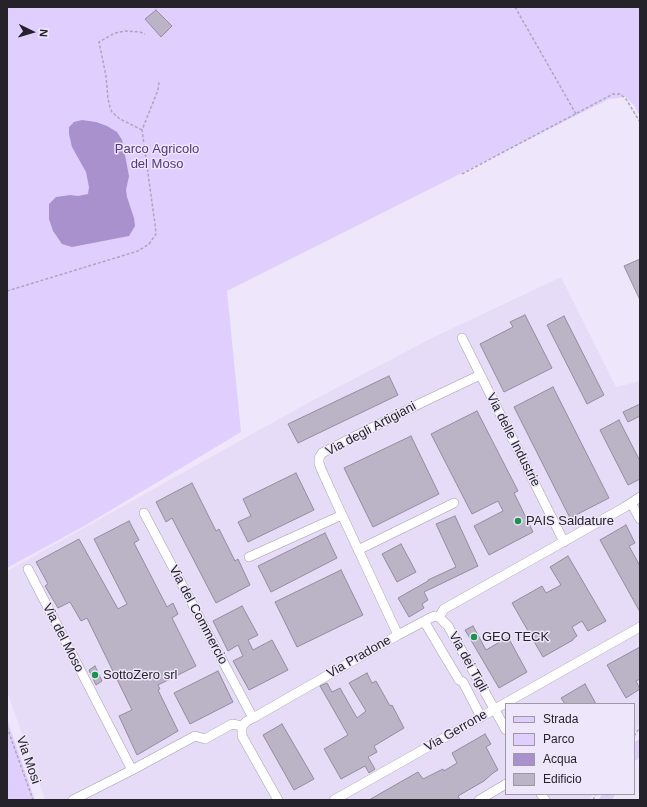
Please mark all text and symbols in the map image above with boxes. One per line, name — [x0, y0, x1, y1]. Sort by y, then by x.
north arrow — [12, 12, 52, 52]
text: N — [38, 29, 50, 38]
park label: Parco Agricolo del Moso — [115, 141, 199, 172]
street label: Via delle Industrie — [483, 391, 543, 489]
street label: Via degli Artigiani — [323, 399, 419, 459]
place label: PAIS Saldature — [526, 513, 614, 529]
marker: PAIS Saldature — [513, 516, 523, 526]
street label: Via del Commercio — [165, 563, 231, 667]
street label: Via del Moso — [39, 601, 87, 675]
street label: Via dei Tigli — [445, 629, 491, 695]
place label: GEO TECK — [482, 629, 549, 645]
street label: Via Pradone — [324, 632, 394, 682]
marker: GEO TECK — [469, 632, 479, 642]
place label: SottoZero srl — [103, 667, 177, 683]
marker: SottoZero srl — [90, 670, 100, 680]
legend — [505, 703, 635, 795]
street label: Via Gerrone — [422, 707, 490, 755]
text: Strada — [543, 712, 578, 726]
text: Parco — [543, 732, 574, 746]
street label: Via Mosi — [13, 734, 43, 786]
text: Acqua — [543, 752, 577, 766]
text: Edificio — [543, 772, 582, 786]

